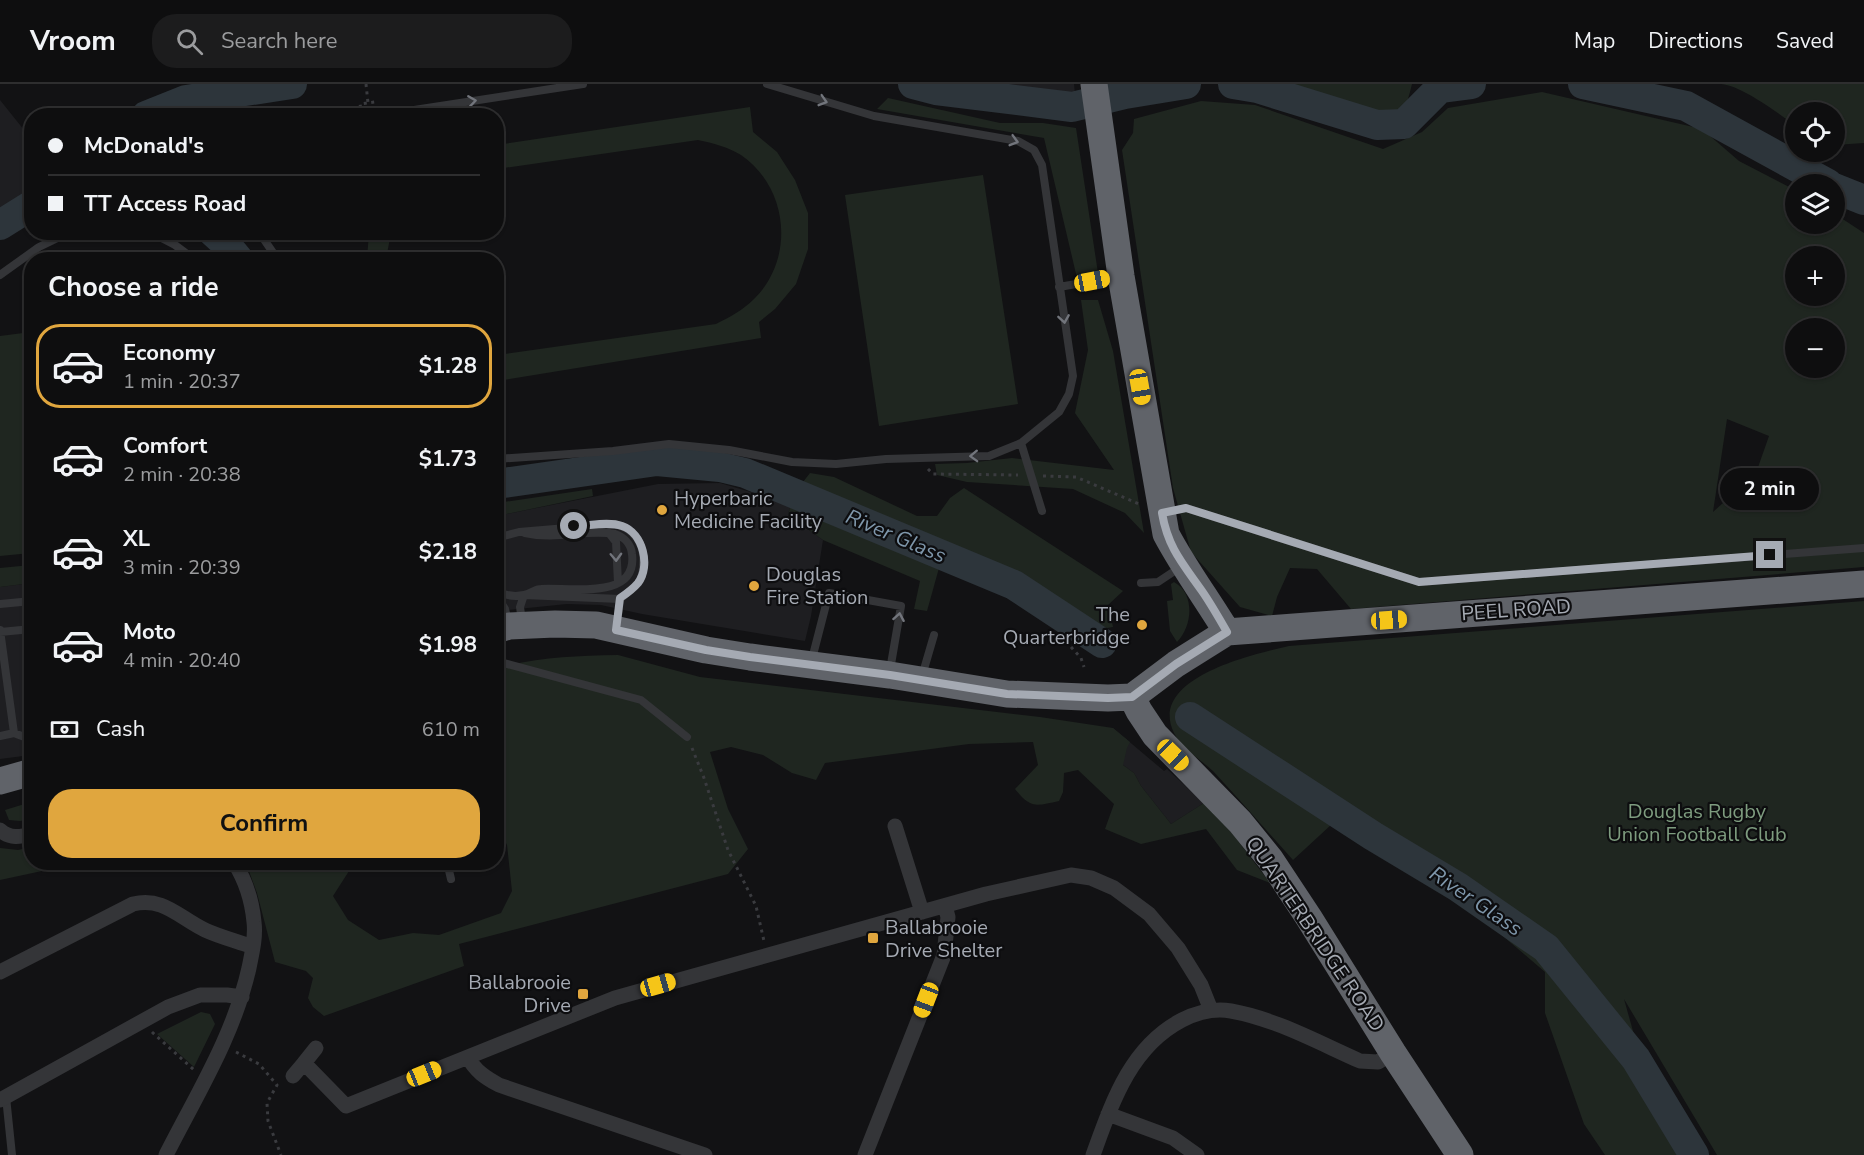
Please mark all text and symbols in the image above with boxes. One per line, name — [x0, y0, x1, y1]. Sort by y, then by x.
search box — [152, 14, 572, 68]
text: Vroom — [30, 22, 116, 60]
icon: search — [173, 25, 206, 58]
text: Search here — [221, 26, 338, 56]
text: Map — [1574, 27, 1615, 55]
text: Directions — [1648, 27, 1743, 55]
text: Saved — [1776, 27, 1834, 55]
one-way arrow — [817, 94, 828, 106]
one-way arrow — [467, 95, 476, 107]
map controls — [1785, 102, 1845, 378]
button: locate — [1785, 102, 1845, 162]
text: McDonald's — [84, 131, 204, 161]
one-way arrow — [1008, 134, 1019, 146]
button: layers — [1785, 174, 1845, 234]
text: TT Access Road — [84, 189, 246, 219]
button: + — [1785, 246, 1845, 306]
text: Choose a ride — [48, 269, 219, 306]
car — [1073, 269, 1111, 293]
one-way arrow — [1057, 314, 1069, 324]
button: − — [1785, 318, 1845, 378]
text: Economy — [123, 338, 215, 368]
icon: car — [51, 339, 105, 393]
text: $1.28 — [419, 351, 477, 381]
text: 1 min · 20:37 — [123, 368, 241, 395]
car — [1128, 368, 1152, 406]
text: Comfort — [123, 431, 207, 461]
icon: car — [51, 432, 105, 486]
text: $1.73 — [419, 444, 477, 474]
one-way arrow — [970, 450, 979, 463]
text: 2 min · 20:38 — [123, 461, 241, 488]
callout: 2 min — [1720, 468, 1820, 510]
text: 2 min — [1744, 475, 1795, 502]
place label: Hyperbaric Medicine Facility — [674, 485, 823, 535]
water label: River Glass — [842, 502, 950, 570]
marker: Hyperbaric Medicine Facility — [655, 503, 669, 517]
route start — [560, 512, 587, 539]
text: XL — [123, 524, 150, 554]
icon: car — [51, 525, 105, 579]
text: $2.18 — [419, 537, 477, 567]
route end — [1756, 541, 1783, 568]
one-way arrow — [610, 553, 623, 562]
text: 3 min · 20:39 — [123, 554, 241, 581]
place label: Douglas Fire Station — [766, 561, 868, 611]
marker: Douglas Fire Station — [747, 579, 761, 593]
street label: PEEL ROAD — [1460, 593, 1572, 627]
place label: The Quarterbridge — [1003, 601, 1130, 651]
car — [1370, 610, 1408, 630]
one-way arrow — [892, 612, 904, 622]
text: Moto — [123, 617, 176, 647]
icon: car — [51, 618, 105, 672]
marker: The Quarterbridge — [1135, 618, 1149, 632]
text: $1.98 — [419, 630, 477, 660]
text: 4 min · 20:40 — [123, 647, 241, 674]
icon: cash — [48, 713, 81, 746]
text: Cash — [96, 714, 145, 744]
text: 610 m — [422, 716, 480, 743]
car — [1154, 736, 1192, 774]
button: Confirm — [48, 789, 480, 858]
park label: Douglas Rugby Union Football Club — [1607, 798, 1787, 848]
street label: QUARTERBRIDGE ROAD — [1239, 831, 1391, 1037]
water label: River Glass — [1424, 860, 1528, 942]
place label: Ballabrooie Drive Shelter — [885, 914, 1002, 964]
marker: Ballabrooie Drive Shelter — [866, 931, 880, 945]
place label: Ballabrooie Drive — [468, 969, 571, 1019]
car — [638, 971, 678, 999]
car — [911, 980, 941, 1020]
marker: Ballabrooie Drive — [576, 987, 590, 1001]
car — [404, 1059, 444, 1089]

